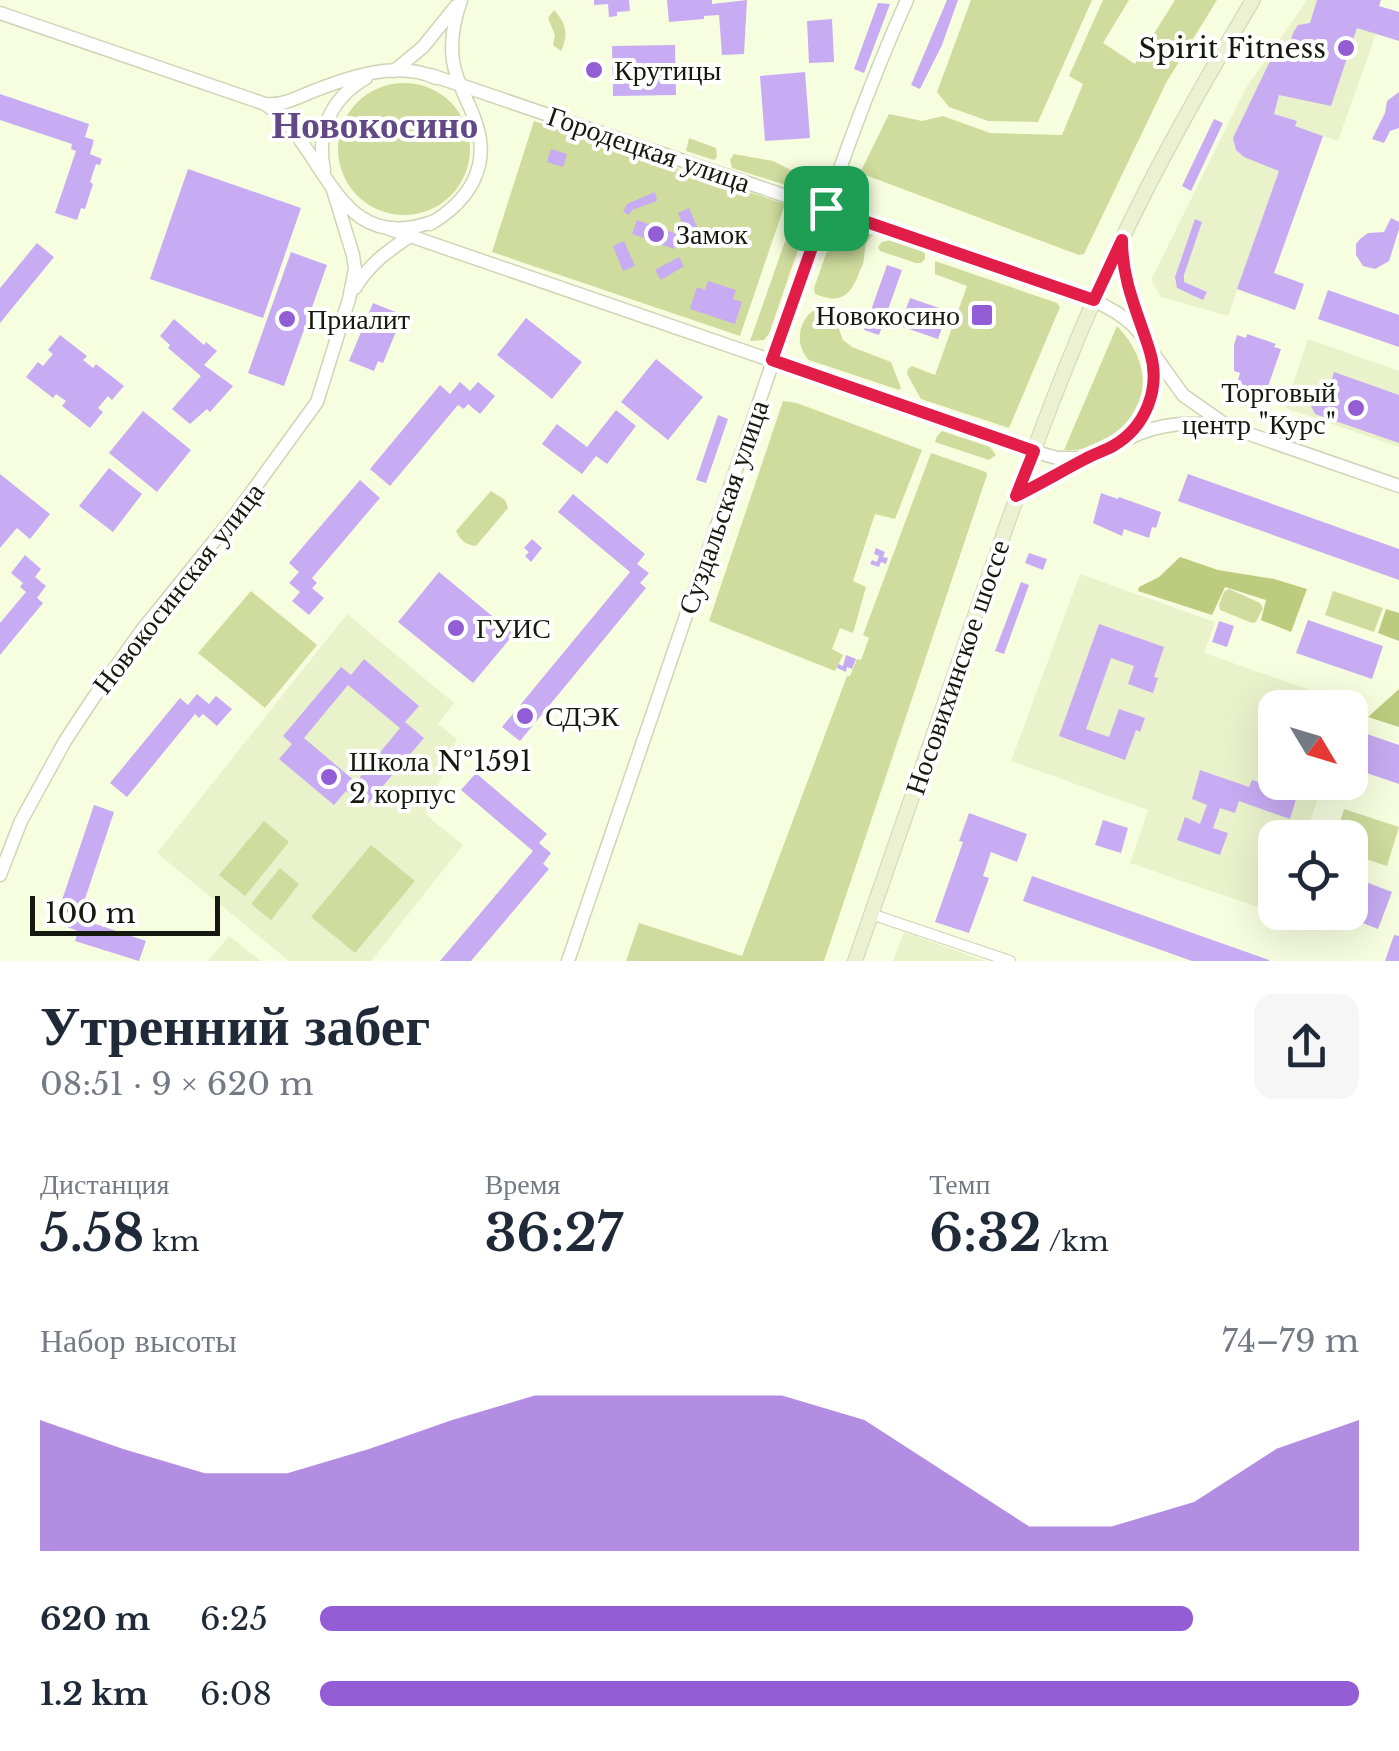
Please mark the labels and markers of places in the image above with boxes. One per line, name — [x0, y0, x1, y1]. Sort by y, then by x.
place label: Spirit Fitness — [1138, 31, 1326, 66]
marker: Spirit Fitness — [1335, 37, 1357, 59]
place label: Крутицы — [614, 53, 722, 88]
marker: Крутицы — [583, 59, 605, 81]
pin — [784, 166, 869, 251]
place label: Замок — [676, 217, 748, 252]
marker: Замок — [645, 223, 667, 245]
place label: Новокосино — [815, 298, 960, 333]
place label: Приалит — [307, 302, 410, 337]
marker: Новокосино — [969, 302, 995, 328]
marker: Приалит — [276, 308, 298, 330]
place label: Торговый центр "Курс" — [1182, 375, 1336, 442]
marker: Торговый центр "Курс" — [1345, 397, 1367, 419]
place label: ГУИС — [476, 611, 551, 646]
marker: ГУИС — [445, 617, 467, 639]
place label: СДЭК — [545, 699, 620, 734]
marker: СДЭК — [514, 705, 536, 727]
place label: Школа №1591 2 корпус — [349, 744, 532, 811]
marker: Школа №1591 2 корпус — [318, 766, 340, 788]

